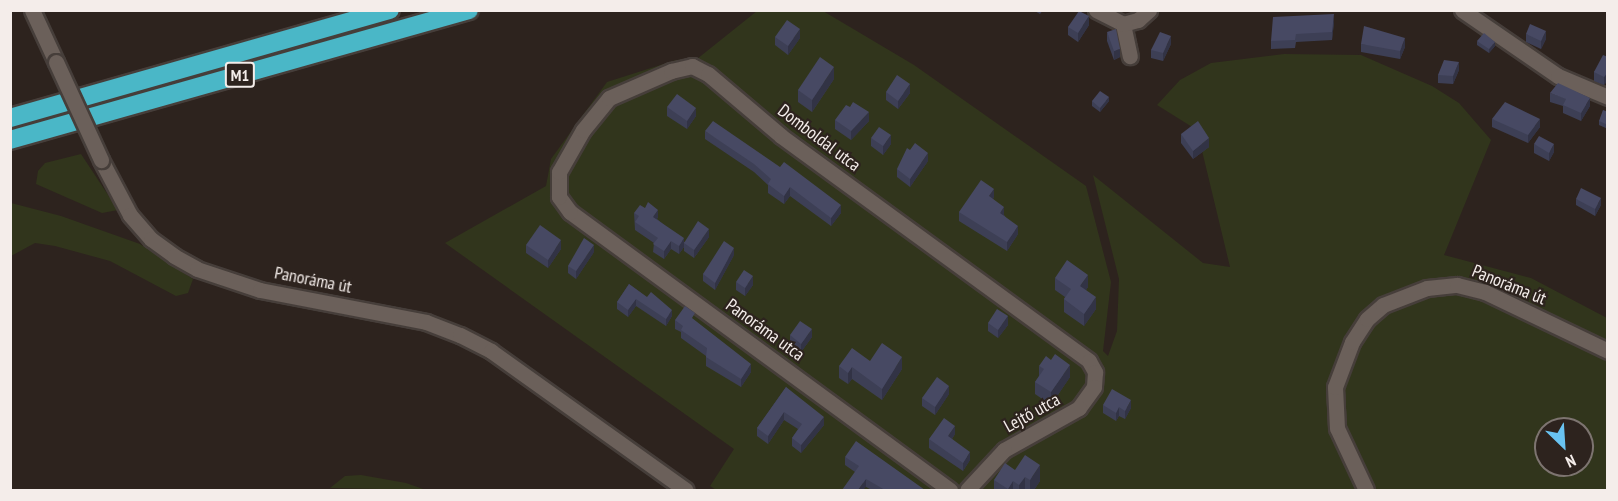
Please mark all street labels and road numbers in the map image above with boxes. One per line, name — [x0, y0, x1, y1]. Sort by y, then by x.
road number: M1 — [224, 62, 256, 88]
street label: Domboldal utca — [773, 100, 865, 176]
street label: Panoráma út — [1469, 260, 1549, 310]
street label: Panoráma út — [273, 262, 353, 298]
street label: Panoráma utca — [722, 294, 808, 366]
street label: Lejtő utca — [1000, 389, 1064, 437]

